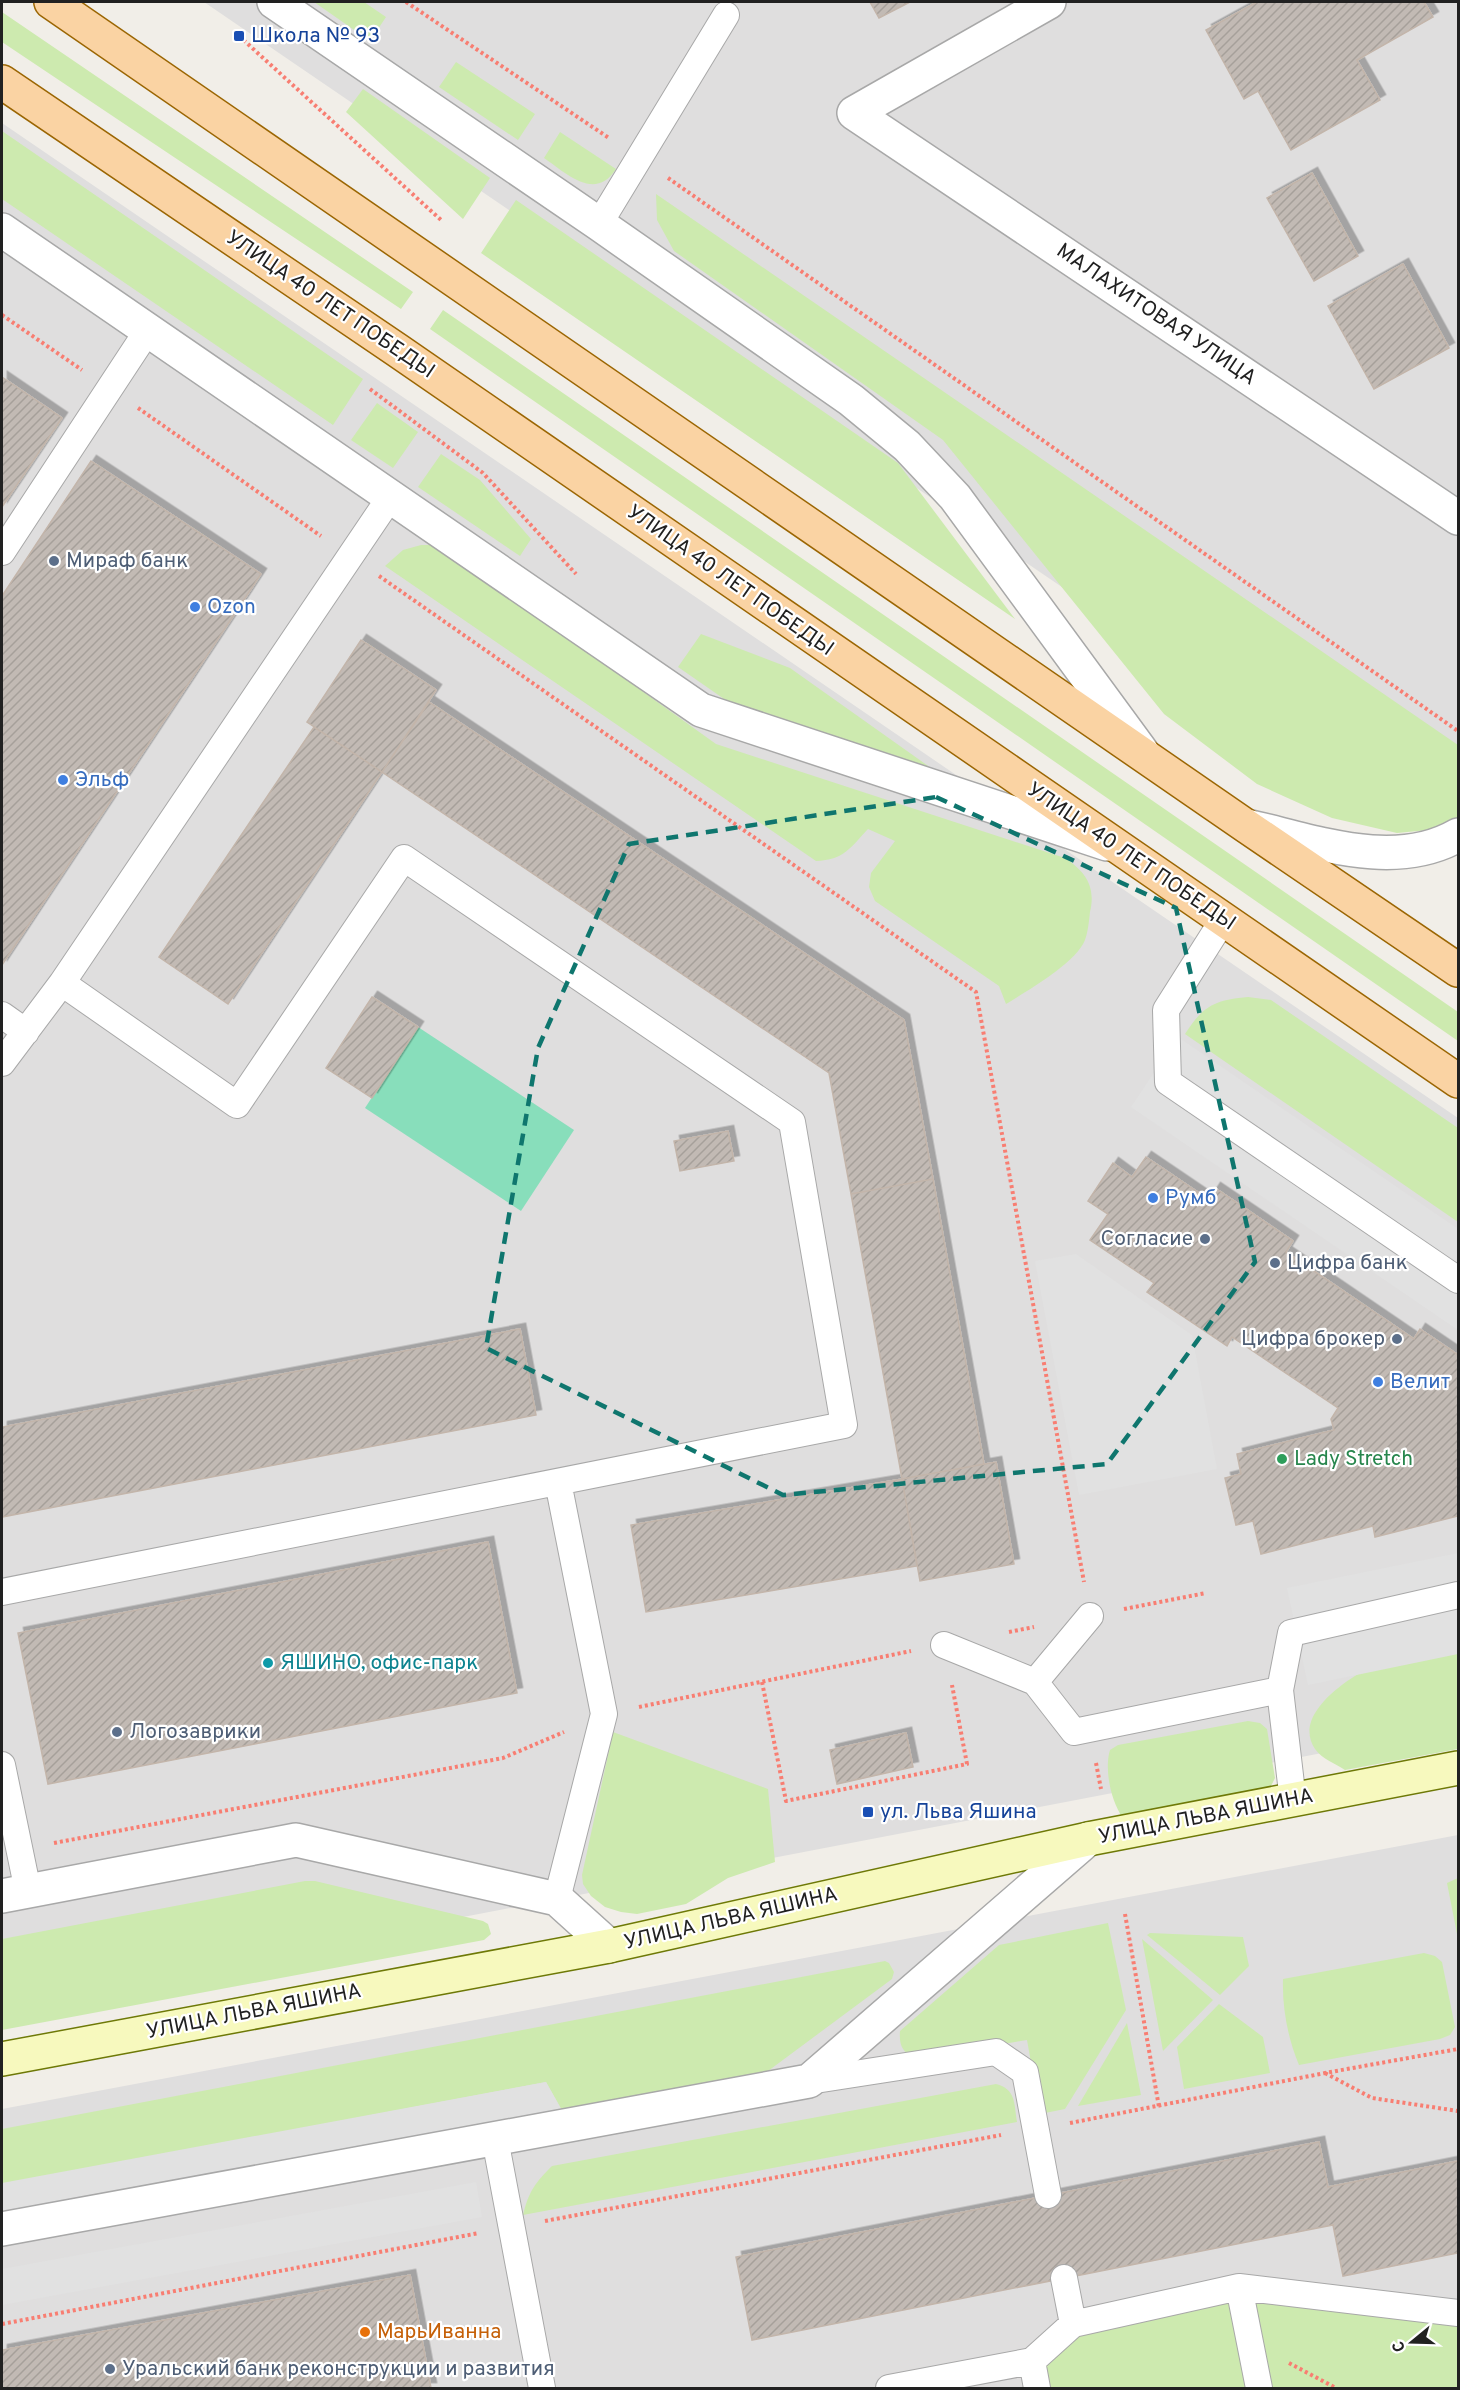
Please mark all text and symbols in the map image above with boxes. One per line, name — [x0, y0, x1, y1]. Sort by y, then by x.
place label: Школа № 93 — [251, 23, 380, 50]
marker: Школа № 93 — [232, 29, 246, 43]
street label: УЛИЦА 40 ЛЕТ ПОБЕДЫ — [220, 225, 440, 385]
street label: МАЛАХИТОВАЯ УЛИЦА — [1051, 238, 1261, 392]
street label: УЛИЦА 40 ЛЕТ ПОБЕДЫ — [621, 499, 839, 663]
place label: Мираф банк — [66, 548, 188, 575]
marker: Мираф банк — [47, 554, 61, 568]
place label: Ozon — [207, 594, 256, 621]
marker: Ozon — [188, 600, 202, 614]
place label: Эльф — [75, 767, 129, 794]
marker: Эльф — [56, 773, 70, 787]
street label: УЛИЦА 40 ЛЕТ ПОБЕДЫ — [1021, 777, 1241, 937]
place label: Румб — [1165, 1185, 1216, 1212]
marker: Румб — [1146, 1191, 1160, 1205]
place label: Согласие — [1100, 1226, 1193, 1253]
marker: Согласие — [1198, 1232, 1212, 1246]
place label: Цифра банк — [1287, 1250, 1408, 1277]
marker: Цифра банк — [1268, 1256, 1282, 1270]
place label: Цифра брокер — [1241, 1326, 1385, 1353]
marker: Цифра брокер — [1390, 1332, 1404, 1346]
place label: Велит — [1390, 1369, 1450, 1396]
marker: Велит — [1371, 1375, 1385, 1389]
place label: Lady Stretch — [1294, 1446, 1413, 1473]
marker: Lady Stretch — [1275, 1452, 1289, 1466]
place label: ЯШИНО, офис-парк — [280, 1650, 478, 1677]
marker: ЯШИНО, офис-парк — [261, 1656, 275, 1670]
place label: Логозаврики — [129, 1719, 261, 1746]
marker: Логозаврики — [110, 1725, 124, 1739]
street label: УЛИЦА ЛЬВА ЯШИНА — [1096, 1783, 1316, 1851]
place label: ул. Льва Яшина — [880, 1799, 1036, 1826]
marker: ул. Льва Яшина — [861, 1805, 875, 1819]
street label: УЛИЦА ЛЬВА ЯШИНА — [622, 1881, 840, 1957]
street label: УЛИЦА ЛЬВА ЯШИНА — [144, 1978, 364, 2046]
north arrow — [1382, 2312, 1442, 2372]
place label: МарьИванна — [377, 2319, 501, 2346]
marker: МарьИванна — [358, 2325, 372, 2339]
text: С — [1389, 2338, 1411, 2354]
place label: Уральский банк реконструкции и развития — [122, 2356, 555, 2383]
marker: Уральский банк реконструкции и развития — [103, 2362, 117, 2376]

